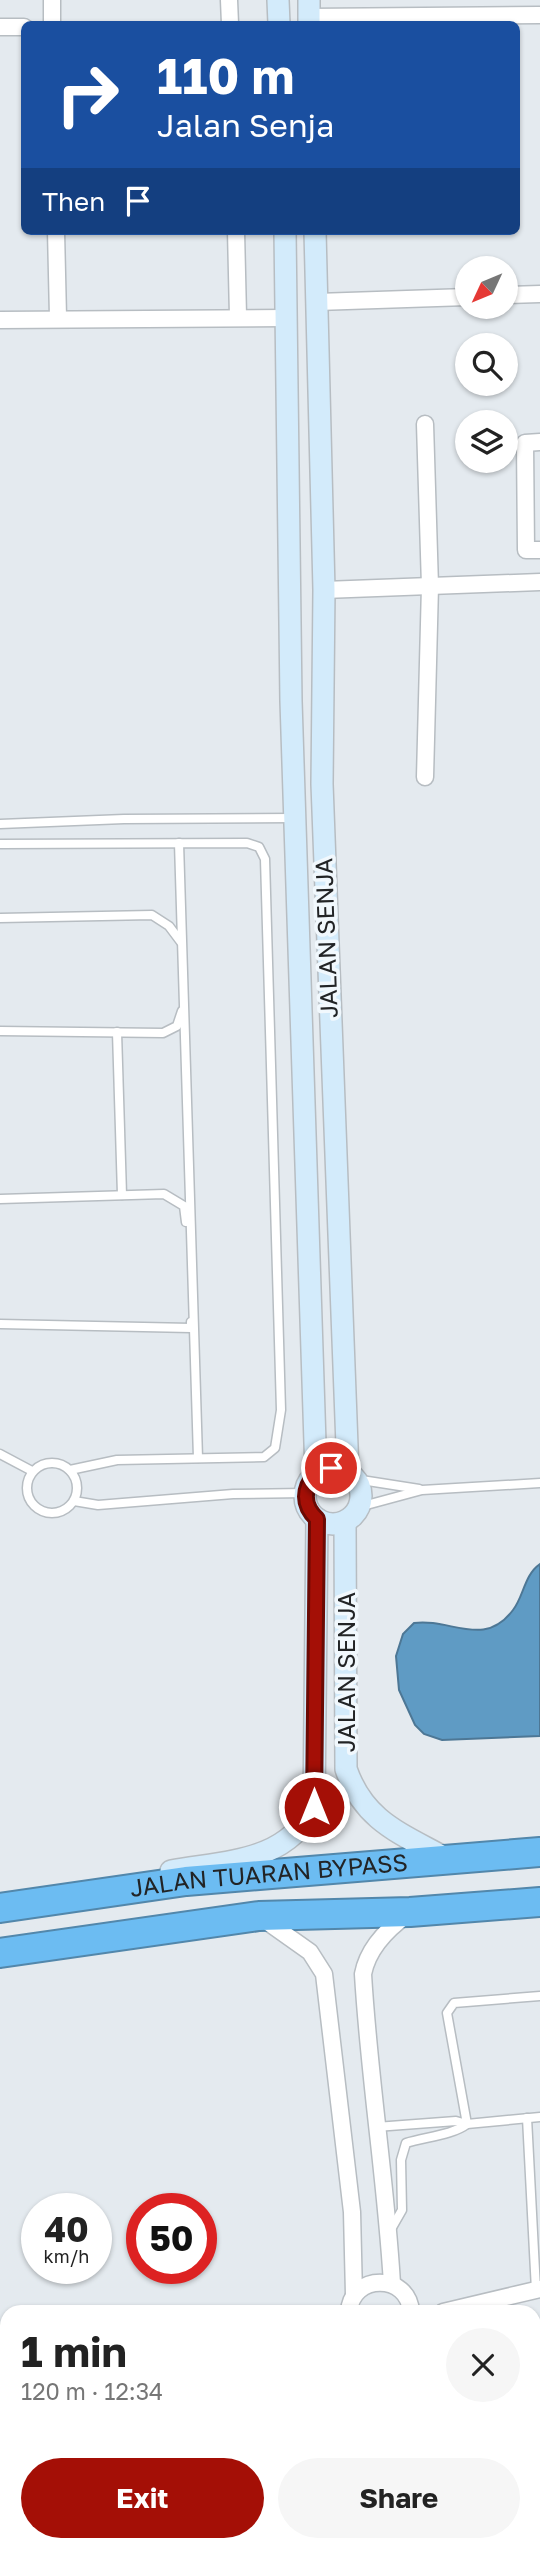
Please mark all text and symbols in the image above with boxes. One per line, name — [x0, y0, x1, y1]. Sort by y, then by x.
text: 110 m — [157, 46, 294, 105]
icon: right — [42, 49, 133, 140]
text: Jalan Senja — [157, 106, 334, 144]
icon: arrive — [119, 182, 157, 220]
text: Then — [42, 186, 105, 217]
north arrow — [455, 256, 518, 318]
map controls — [455, 256, 518, 473]
button: search — [455, 333, 518, 396]
button: layers — [455, 410, 518, 473]
street label: JALAN SENJA — [308, 857, 343, 1019]
pin — [301, 1438, 361, 1498]
icon: arrive — [312, 1449, 350, 1487]
street label: JALAN SENJA — [331, 1592, 360, 1752]
position arrow — [277, 1770, 351, 1844]
street label: JALAN TUARAN BYPASS — [128, 1847, 409, 1902]
speed limit sign: 50 — [126, 2193, 217, 2284]
text: 40 — [44, 2208, 89, 2250]
text: km/h — [44, 2245, 89, 2267]
text: 1 min — [21, 2326, 127, 2376]
button: close — [446, 2328, 520, 2402]
text: 120 m · 12:34 — [21, 2377, 163, 2405]
button: Exit — [21, 2458, 264, 2538]
button: Share — [278, 2458, 520, 2538]

